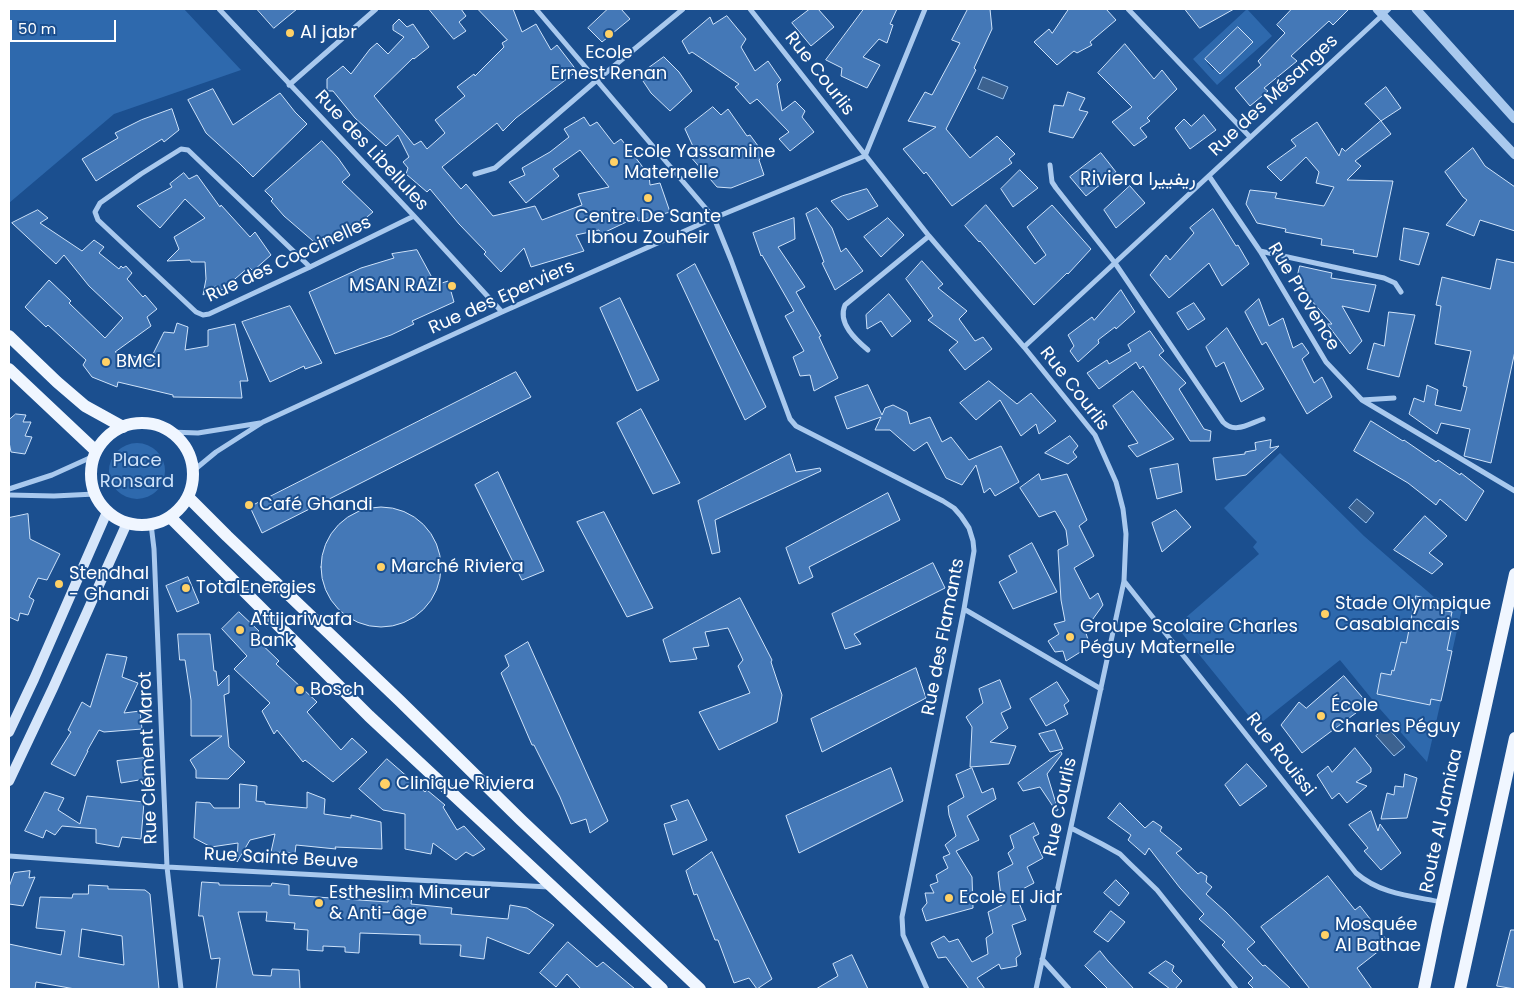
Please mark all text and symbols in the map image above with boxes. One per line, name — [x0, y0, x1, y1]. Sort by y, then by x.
scale bar — [12, 10, 119, 42]
text: 50 m — [18, 18, 56, 39]
place label: Al jabr — [300, 22, 357, 44]
marker: Al jabr — [284, 27, 296, 39]
marker: Ecole Ernest Renan — [603, 28, 615, 40]
street label: Rue Courlis — [780, 28, 858, 120]
street label: Rue des Mésanges — [1205, 31, 1343, 161]
place label: Ecole Ernest Renan — [551, 42, 667, 84]
street label: Rue des Libellules — [310, 86, 432, 216]
place label: Ecole Yassamine Maternelle — [624, 141, 775, 183]
marker: Ecole Yassamine Maternelle — [608, 156, 620, 168]
district label: Riviera ريفييرا — [1080, 169, 1196, 191]
marker: Centre De Sante Ibnou Zouheir — [642, 192, 654, 204]
place label: Centre De Sante Ibnou Zouheir — [575, 206, 721, 248]
street label: Rue des Coccinelles — [203, 212, 375, 308]
street label: Rue Provence — [1262, 239, 1344, 355]
street label: Rue des Eperviers — [426, 256, 578, 340]
place label: MSAN RAZI — [349, 275, 442, 297]
marker: MSAN RAZI — [446, 280, 458, 292]
street label: Rue Courlis — [1035, 343, 1113, 435]
place label: BMCI — [116, 351, 161, 373]
marker: BMCI — [100, 356, 112, 368]
park label: Place Ronsard — [100, 450, 174, 492]
place label: Café Ghandi — [259, 494, 373, 516]
marker: Café Ghandi — [243, 499, 255, 511]
place label: Marché Riviera — [391, 556, 524, 578]
street label: Rue des Flamants — [918, 557, 970, 717]
marker: Marché Riviera — [375, 561, 387, 573]
place label: Stendhal - Ghandi — [69, 563, 150, 606]
place label: TotalEnergies — [196, 577, 316, 599]
marker: Stendhal - Ghandi — [53, 578, 65, 590]
marker: TotalEnergies — [180, 582, 192, 594]
place label: Stade Olympique Casablancais — [1335, 593, 1491, 636]
marker: Stade Olympique Casablancais — [1319, 608, 1331, 620]
place label: Attijariwafa Bank — [250, 609, 352, 652]
place label: Groupe Scolaire Charles Péguy Maternelle — [1080, 616, 1298, 659]
marker: Attijariwafa Bank — [234, 624, 246, 636]
marker: Groupe Scolaire Charles Péguy Maternelle — [1064, 631, 1076, 643]
street label: Rue Clément Marot — [135, 671, 163, 845]
place label: Bosch — [310, 679, 364, 701]
marker: Bosch — [294, 684, 306, 696]
place label: École Charles Péguy — [1331, 695, 1460, 738]
street label: Rue Rouissi — [1241, 709, 1319, 801]
marker: École Charles Péguy — [1315, 710, 1327, 722]
street label: Route Al Jamiaa — [1416, 747, 1468, 895]
street label: Rue Courlis — [1040, 756, 1082, 858]
place label: Clinique Riviera — [396, 773, 534, 795]
marker: Clinique Riviera — [378, 777, 392, 791]
street label: Rue Sainte Beuve — [203, 844, 359, 874]
place label: Estheslim Minceur & Anti-âge — [329, 882, 490, 924]
place label: Ecole El Jidr — [959, 887, 1062, 909]
marker: Ecole El Jidr — [943, 892, 955, 904]
marker: Estheslim Minceur & Anti-âge — [313, 897, 325, 909]
place label: Mosquée Al Bathae — [1335, 914, 1421, 956]
marker: Mosquée Al Bathae — [1319, 929, 1331, 941]

